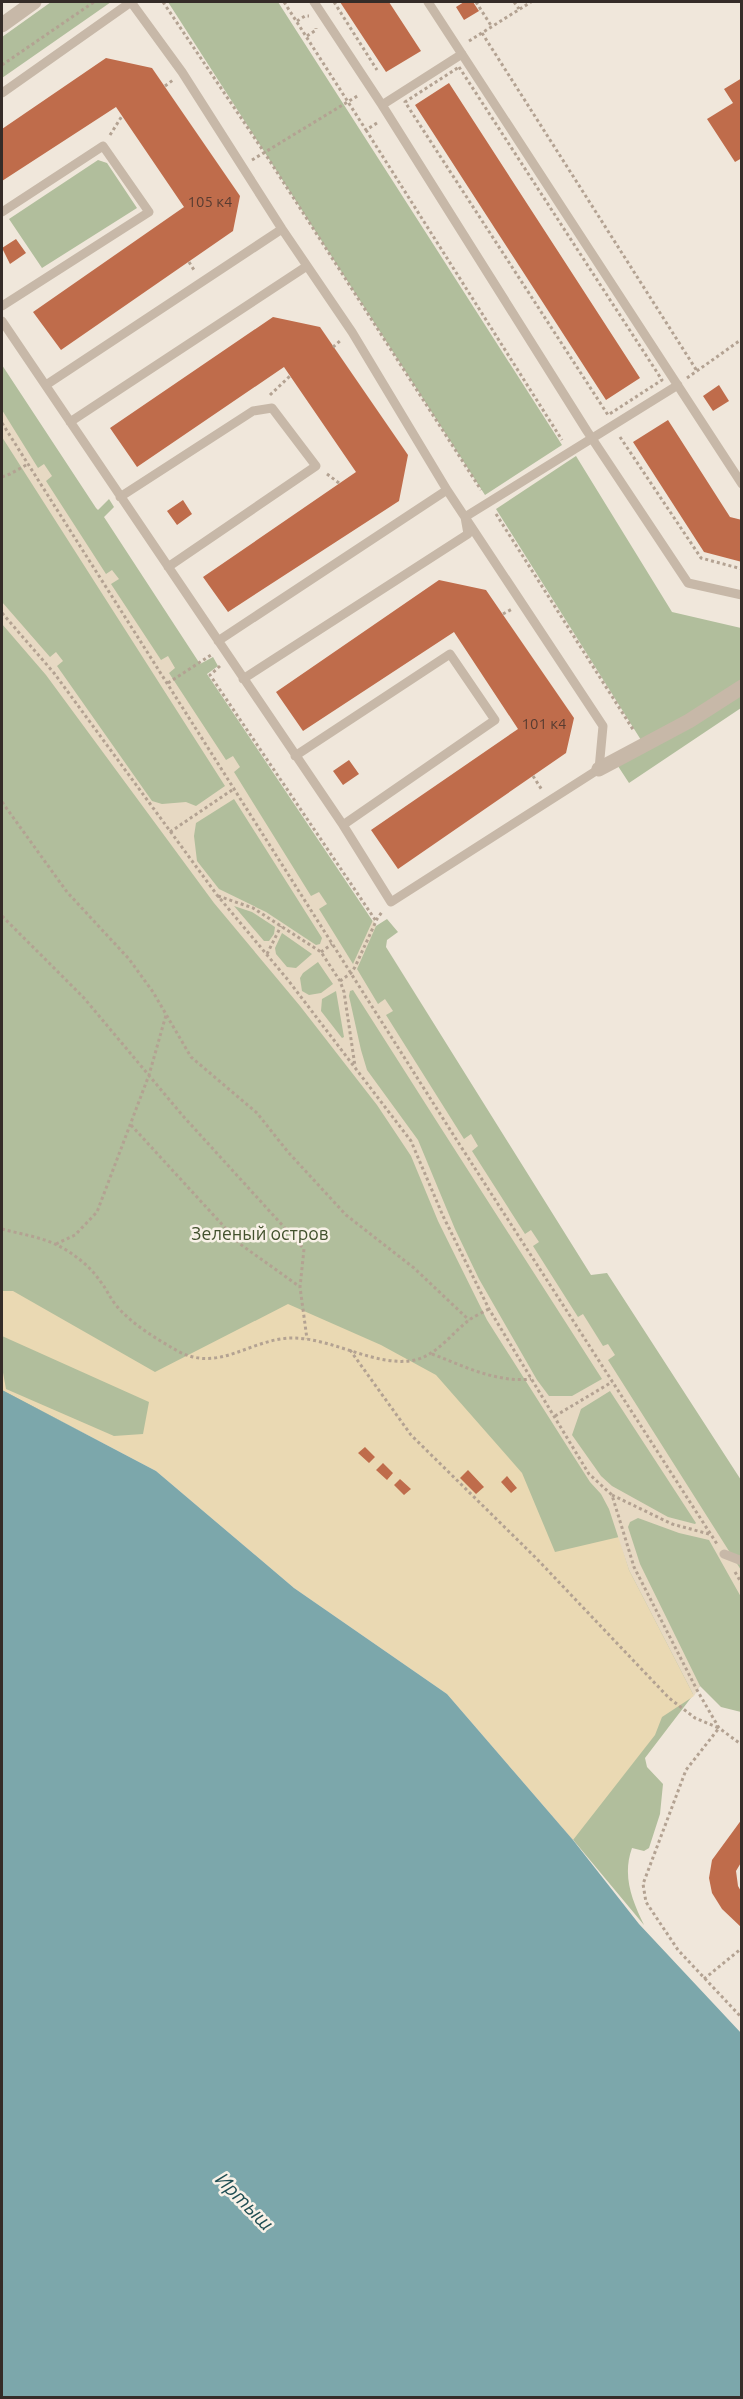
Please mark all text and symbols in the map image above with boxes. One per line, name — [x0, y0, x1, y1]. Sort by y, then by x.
house number: 105 к4 — [187, 193, 233, 210]
house number: 101 к4 — [521, 715, 567, 732]
park label: Зеленый остров — [191, 1223, 329, 1243]
water label: Иртыш — [211, 2167, 279, 2235]

